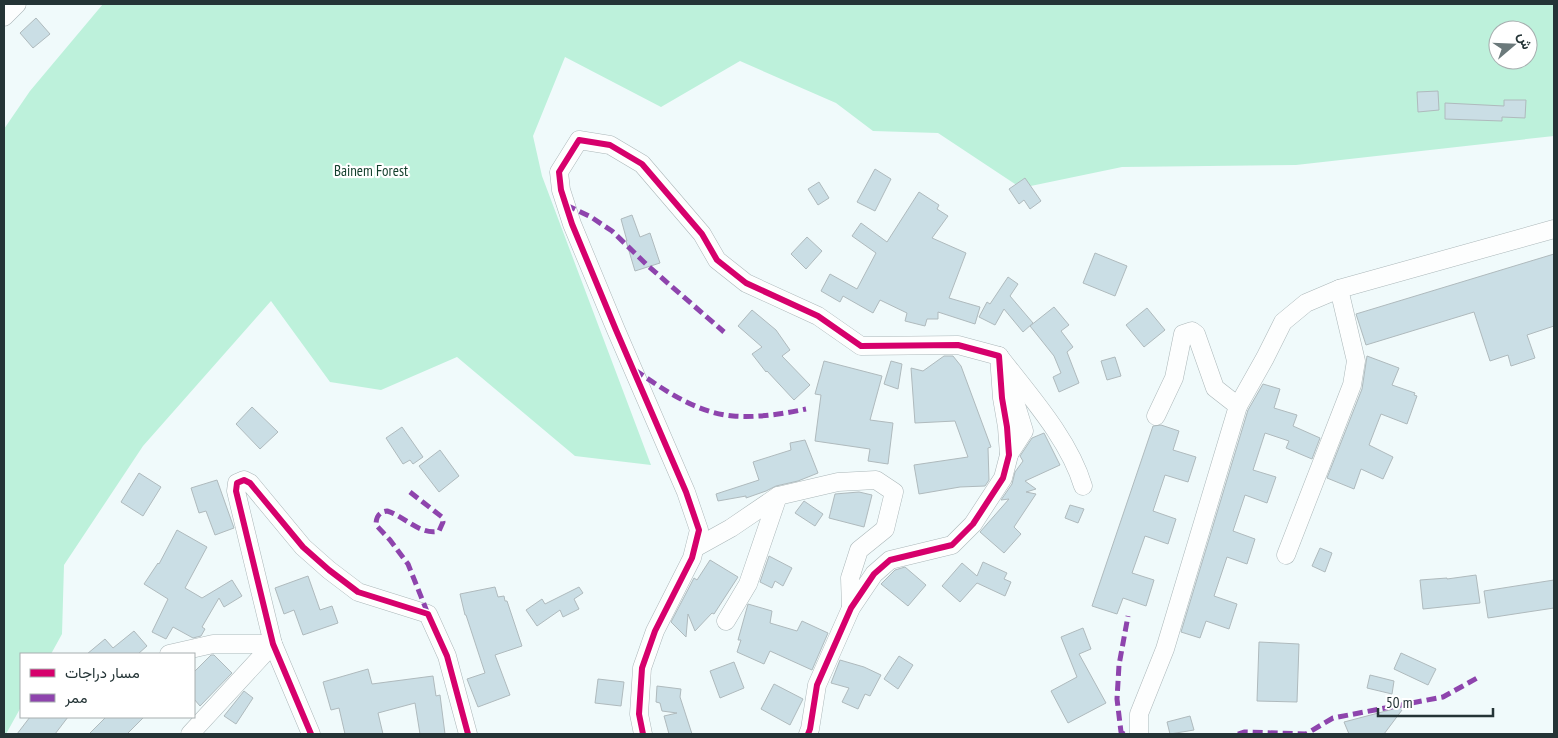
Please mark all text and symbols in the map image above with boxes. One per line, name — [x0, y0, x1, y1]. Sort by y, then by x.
north arrow — [1488, 20, 1538, 70]
text: ش — [1514, 30, 1537, 52]
park label: Bainem Forest — [334, 161, 408, 180]
legend — [20, 653, 195, 718]
text: مسار دراجات — [65, 663, 140, 682]
scale bar — [1378, 686, 1493, 718]
text: ممر — [64, 688, 87, 707]
text: 50 m — [1386, 693, 1412, 712]

